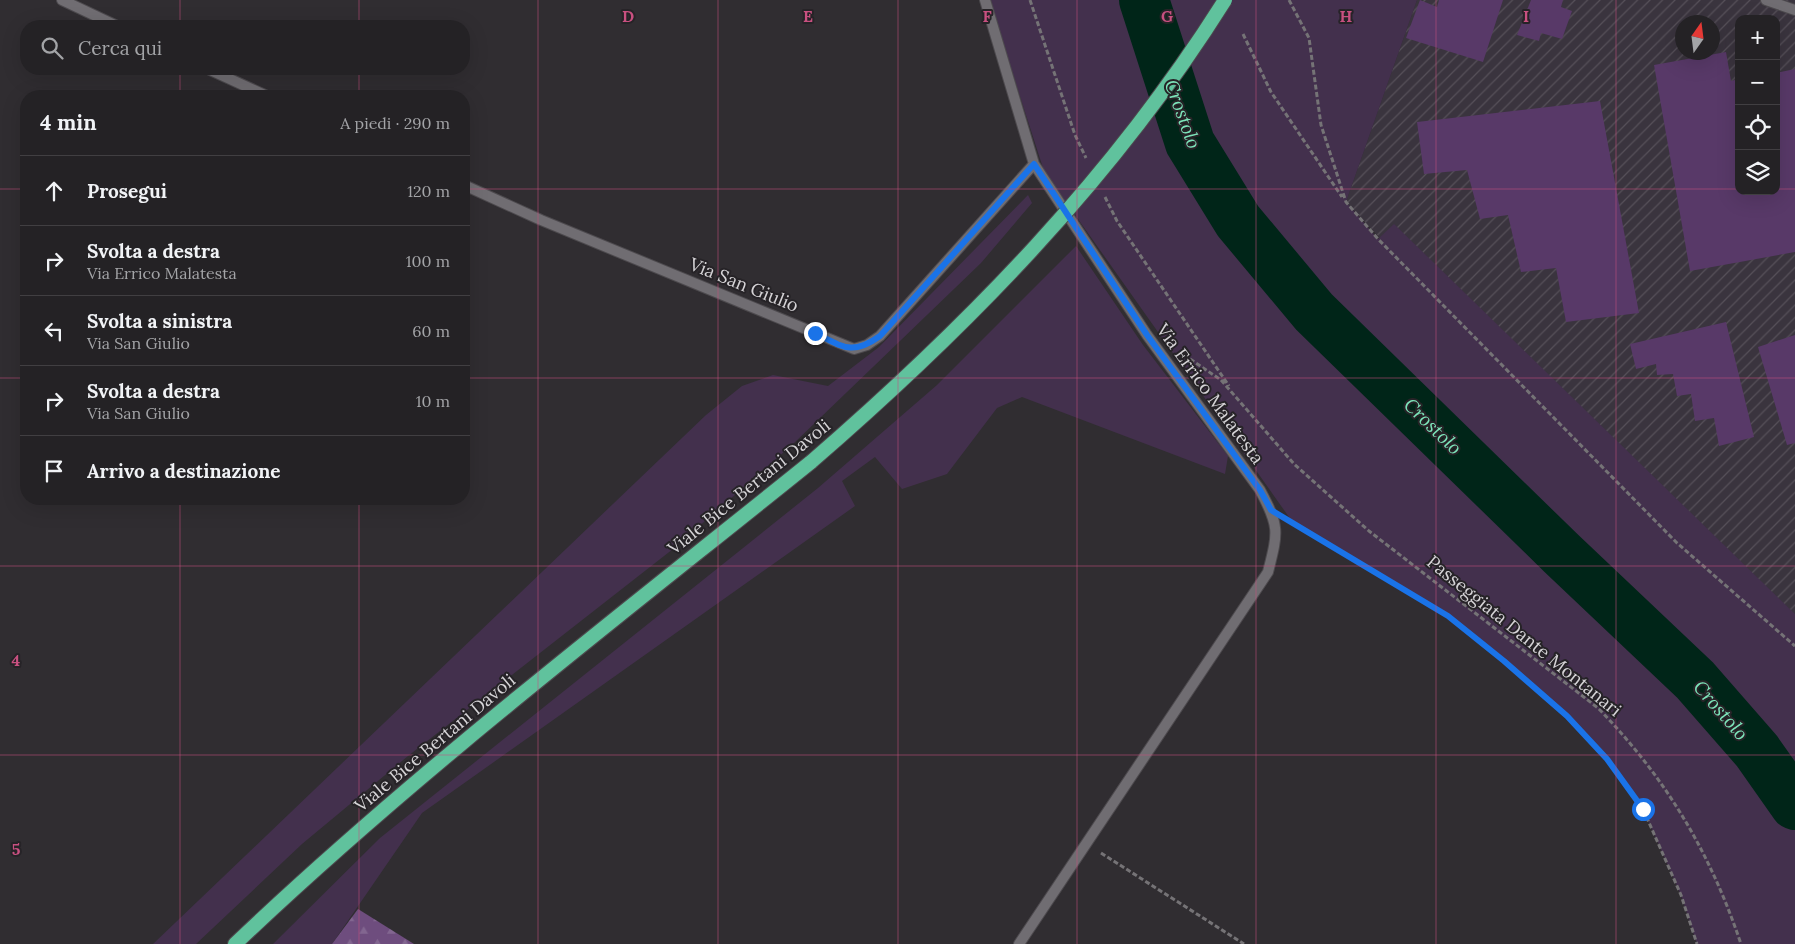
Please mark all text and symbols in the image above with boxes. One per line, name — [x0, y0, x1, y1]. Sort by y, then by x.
text: D — [622, 6, 634, 26]
text: E — [803, 6, 813, 26]
text: F — [982, 6, 992, 26]
text: G — [1161, 6, 1173, 26]
text: H — [1340, 6, 1353, 26]
text: I — [1523, 6, 1529, 26]
north arrow — [1675, 15, 1720, 60]
map controls — [1735, 15, 1780, 195]
button: + — [1735, 15, 1780, 60]
search box — [20, 20, 470, 75]
icon: search — [38, 34, 66, 62]
text: Cerca qui — [78, 36, 162, 60]
button: − — [1735, 60, 1780, 105]
water label: Crostolo — [1159, 76, 1207, 152]
button: locate — [1735, 105, 1780, 150]
text: 4 min — [40, 109, 97, 136]
text: A piedi · 290 m — [340, 113, 450, 133]
button: layers — [1735, 150, 1780, 195]
icon: ahead — [40, 177, 68, 205]
text: Prosegui — [87, 179, 167, 203]
text: 120 m — [407, 181, 450, 201]
text: Svolta a destra — [87, 239, 220, 263]
icon: right — [40, 247, 68, 275]
text: 100 m — [406, 251, 450, 271]
street label: Via San Giulio — [685, 252, 802, 317]
text: Via Errico Malatesta — [87, 263, 237, 283]
text: Svolta a sinistra — [87, 309, 232, 333]
icon: left — [40, 317, 68, 345]
street label: Via Errico Malatesta — [1151, 318, 1269, 469]
text: 60 m — [412, 321, 450, 341]
route end — [804, 322, 827, 345]
text: Via San Giulio — [87, 333, 190, 353]
text: Svolta a destra — [87, 379, 220, 403]
icon: right — [40, 387, 68, 415]
text: 10 m — [416, 391, 450, 411]
water label: Crostolo — [1399, 392, 1467, 460]
text: Via San Giulio — [87, 403, 190, 423]
street label: Viale Bice Bertani Davoli — [662, 414, 835, 560]
icon: arrive — [40, 457, 68, 485]
text: Arrivo a destinazione — [87, 459, 281, 483]
street label: Passeggiata Dante Montanari — [1422, 550, 1626, 721]
text: 4 — [12, 650, 21, 670]
street label: Viale Bice Bertani Davoli — [349, 669, 520, 817]
water label: Crostolo — [1688, 675, 1754, 745]
route start — [1632, 798, 1655, 821]
text: 5 — [12, 839, 21, 859]

